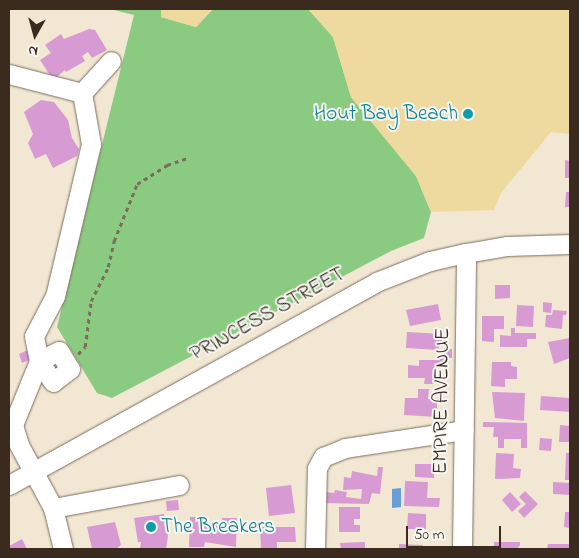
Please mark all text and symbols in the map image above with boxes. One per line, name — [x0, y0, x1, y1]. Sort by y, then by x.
north arrow — [10, 10, 60, 60]
text: N — [27, 39, 39, 61]
place label: Hout Bay Beach — [314, 101, 458, 127]
marker: Hout Bay Beach — [462, 108, 474, 120]
street label: PRINCESS STREET — [186, 262, 350, 368]
street label: EMPIRE AVENUE — [428, 327, 456, 475]
place label: The Breakers — [161, 514, 275, 540]
scale bar — [409, 516, 504, 548]
marker: The Breakers — [145, 521, 157, 533]
text: 50 m — [414, 524, 444, 546]

